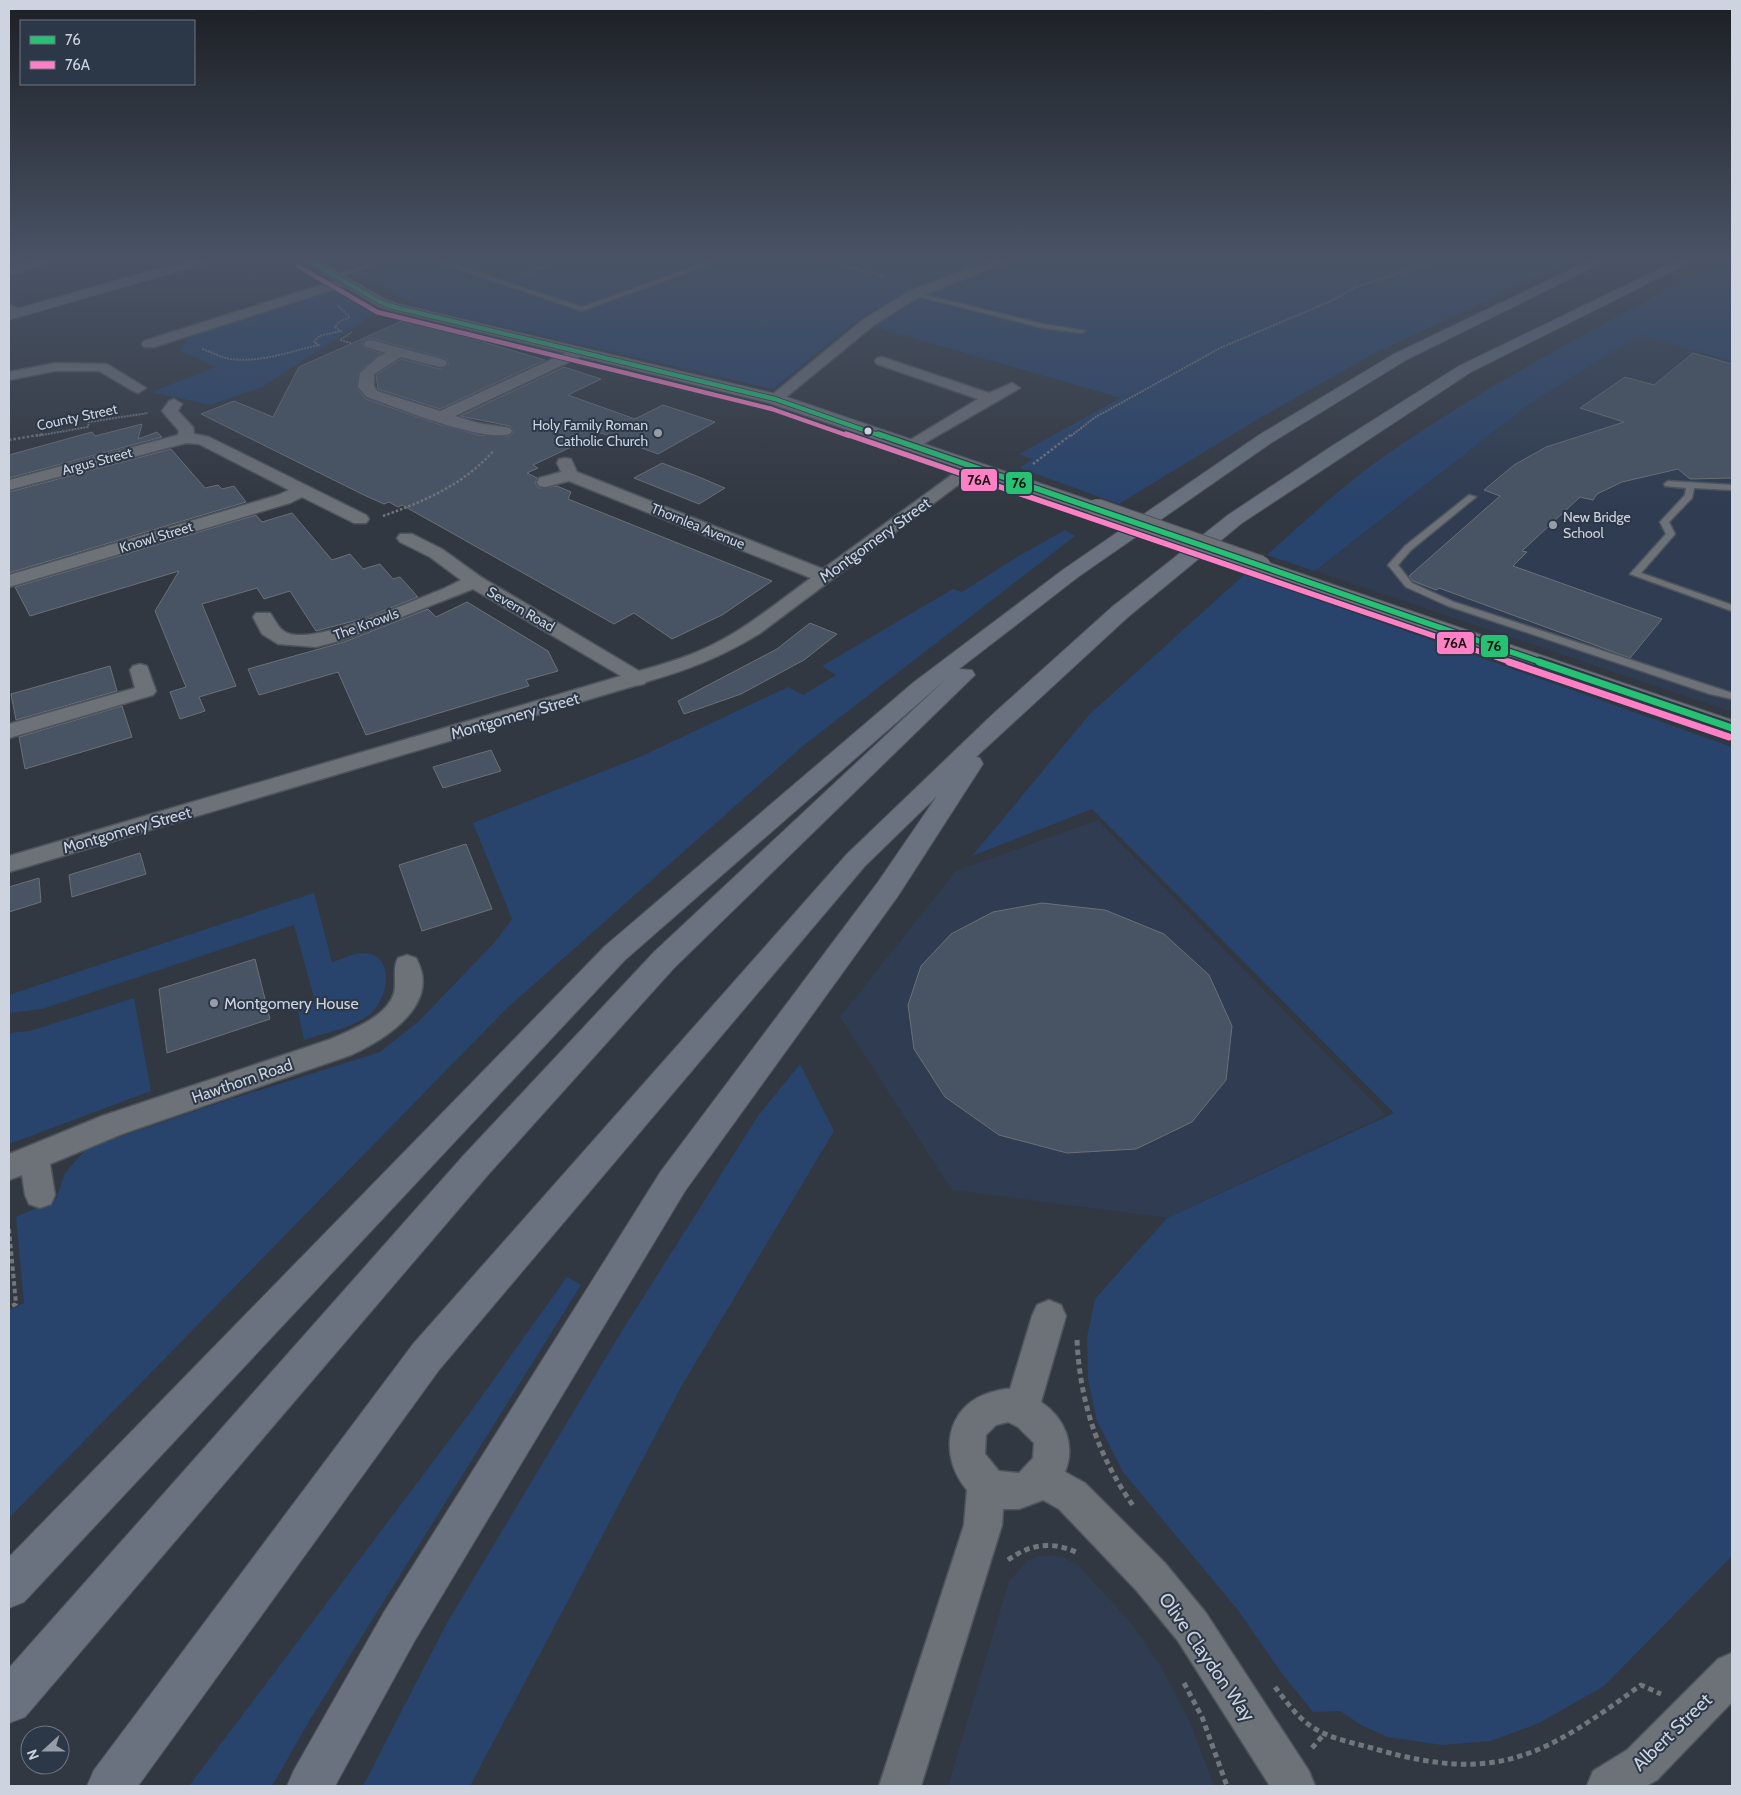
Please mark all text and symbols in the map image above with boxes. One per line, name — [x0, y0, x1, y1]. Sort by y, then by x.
legend — [20, 20, 195, 85]
text: 76 — [65, 31, 81, 49]
text: 76A — [65, 56, 91, 74]
street label: County Street — [35, 400, 119, 434]
place label: Holy Family Roman Catholic Church — [533, 416, 648, 450]
unlabelled marker — [863, 426, 873, 436]
marker: Holy Family Roman Catholic Church — [652, 427, 664, 439]
street label: Argus Street — [60, 443, 134, 479]
line badge: 76A — [960, 468, 998, 492]
text: 76A — [967, 471, 991, 489]
line badge: 76 — [1005, 471, 1033, 495]
text: 76 — [1012, 474, 1026, 492]
street label: Montgomery Street — [816, 493, 935, 587]
street label: Thornlea Avenue — [648, 499, 748, 553]
place label: New Bridge School — [1563, 508, 1631, 542]
street label: Knowl Street — [117, 517, 195, 557]
marker: New Bridge School — [1547, 519, 1559, 531]
street label: Severn Road — [484, 582, 558, 636]
street label: The Knowls — [331, 604, 401, 644]
line badge: 76A — [1436, 631, 1475, 655]
text: 76A — [1443, 634, 1467, 652]
line badge: 76 — [1480, 634, 1509, 658]
text: 76 — [1487, 637, 1501, 655]
street label: Montgomery Street — [449, 688, 582, 743]
street label: Montgomery Street — [61, 802, 194, 857]
place label: Montgomery House — [224, 994, 359, 1013]
marker: Montgomery House — [208, 997, 220, 1009]
street label: Hawthorn Road — [189, 1055, 295, 1107]
street label: Olive Claydon Way — [1154, 1588, 1260, 1726]
street label: Albert Street — [1627, 1688, 1717, 1776]
north arrow — [20, 1725, 70, 1775]
text: N — [23, 1747, 43, 1763]

